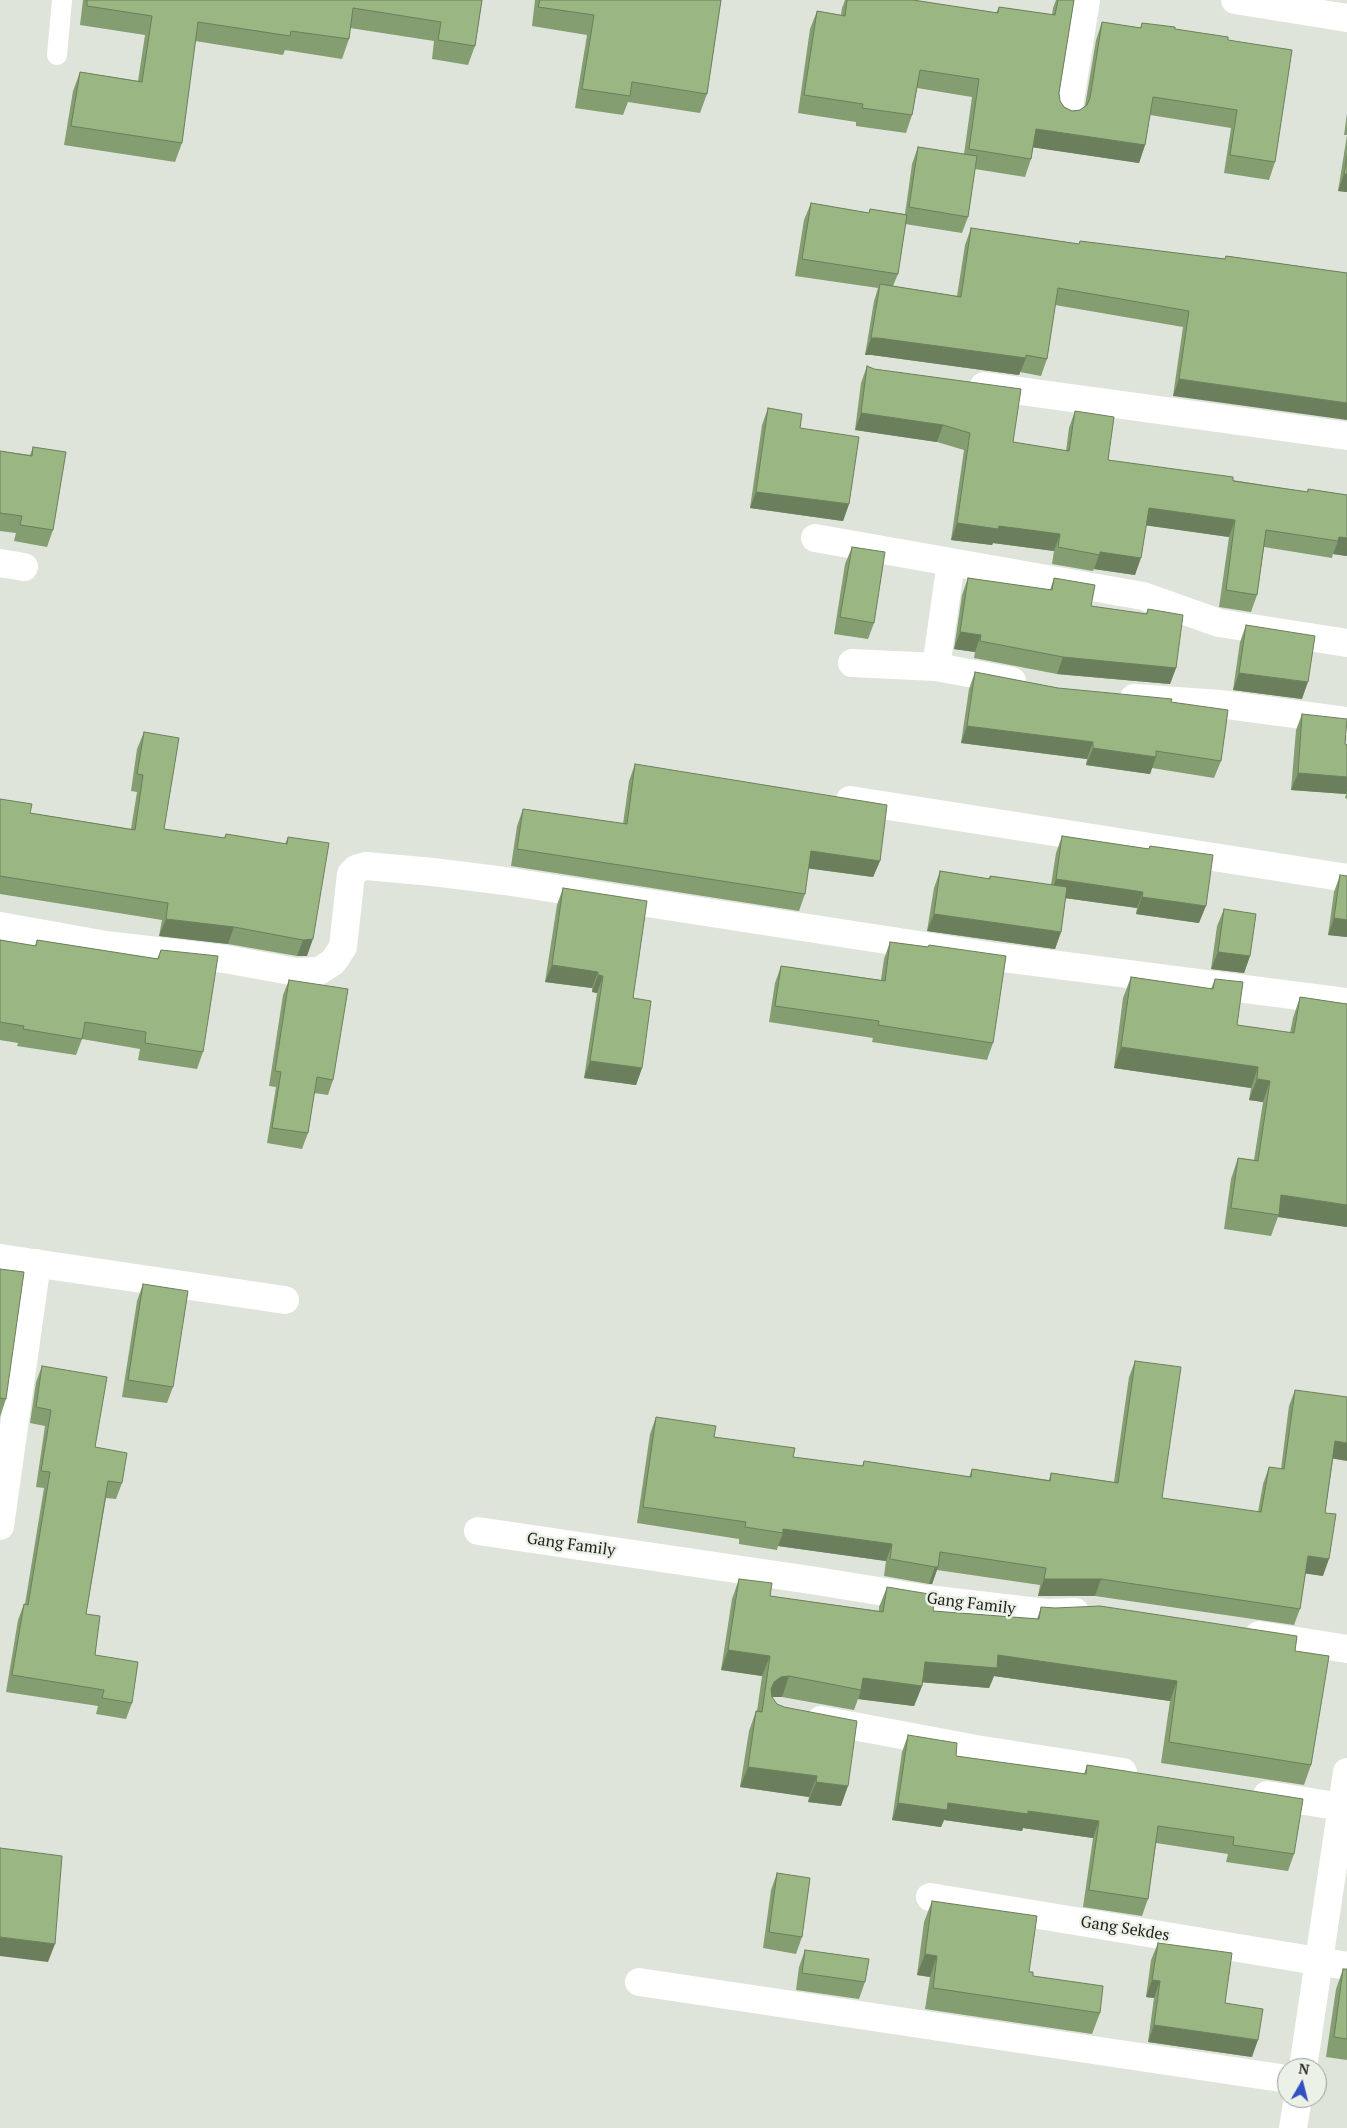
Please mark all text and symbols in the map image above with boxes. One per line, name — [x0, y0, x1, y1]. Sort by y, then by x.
street label: Gang Family — [525, 1529, 617, 1561]
street label: Gang Family — [926, 1589, 1016, 1619]
street label: Gang Sekdes — [1079, 1913, 1171, 1945]
north arrow — [1277, 2058, 1327, 2108]
text: N — [1297, 2058, 1311, 2079]

